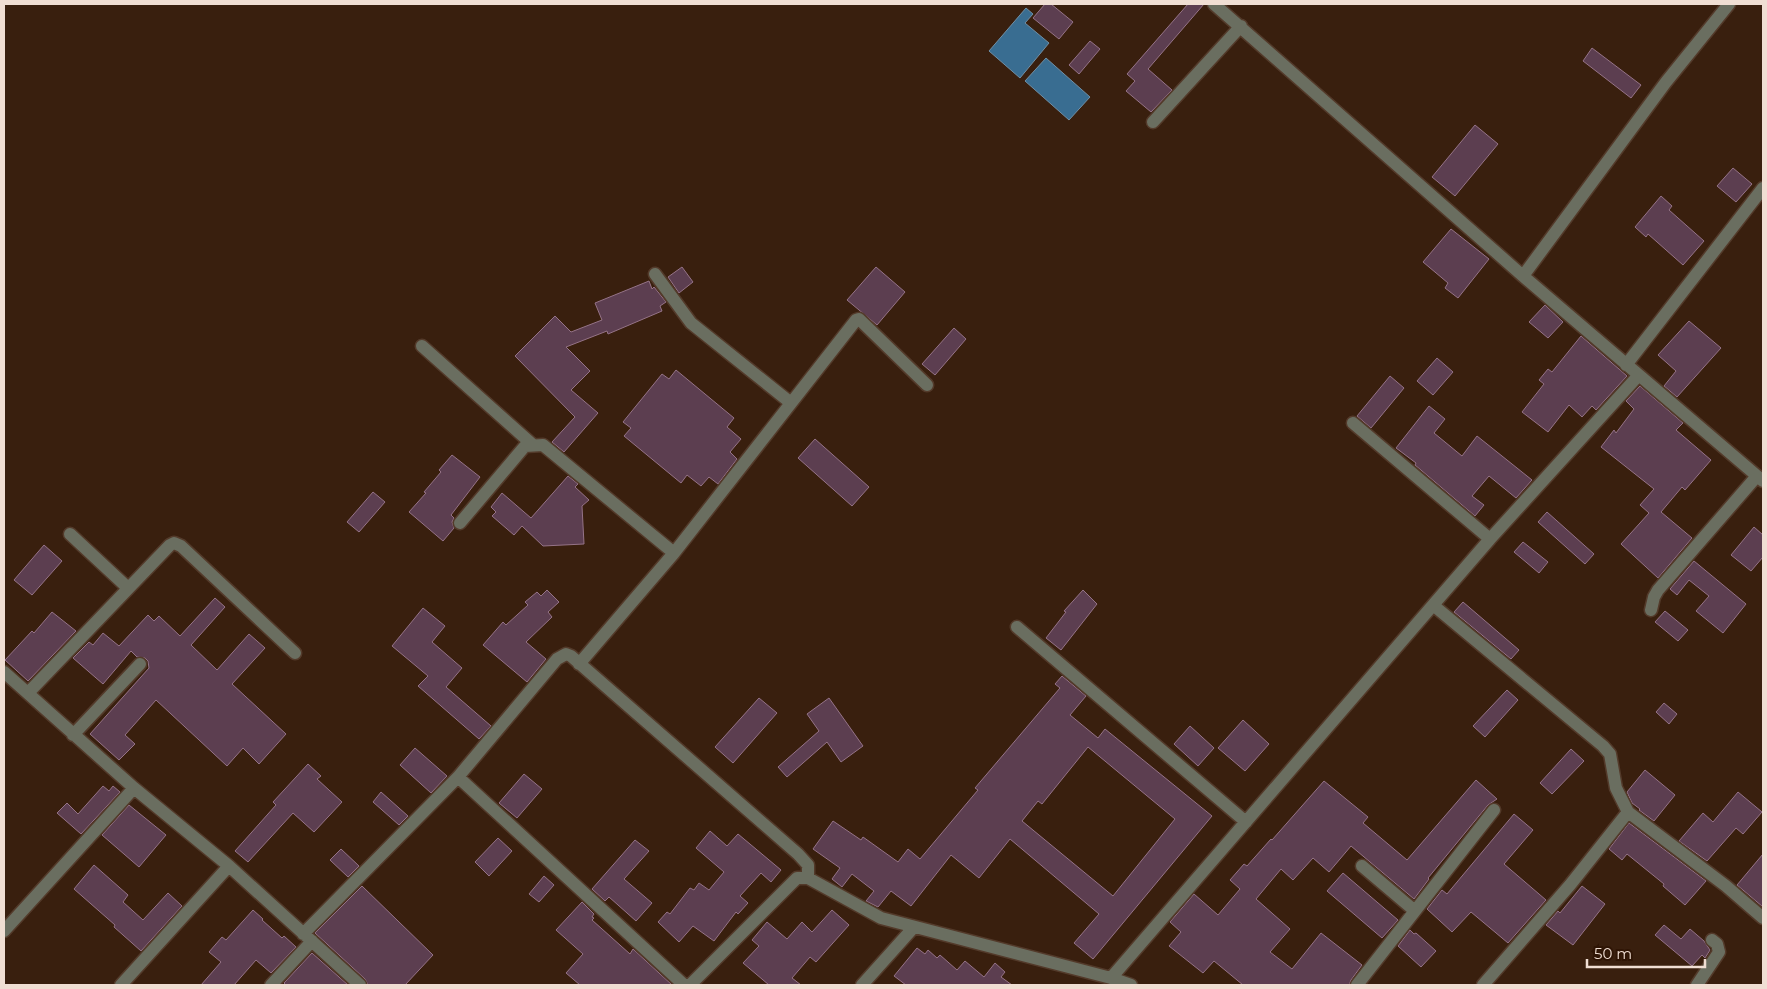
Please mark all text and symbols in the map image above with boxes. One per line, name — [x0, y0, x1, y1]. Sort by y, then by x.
scale bar — [1587, 936, 1704, 968]
text: 50 m — [1594, 944, 1632, 963]

